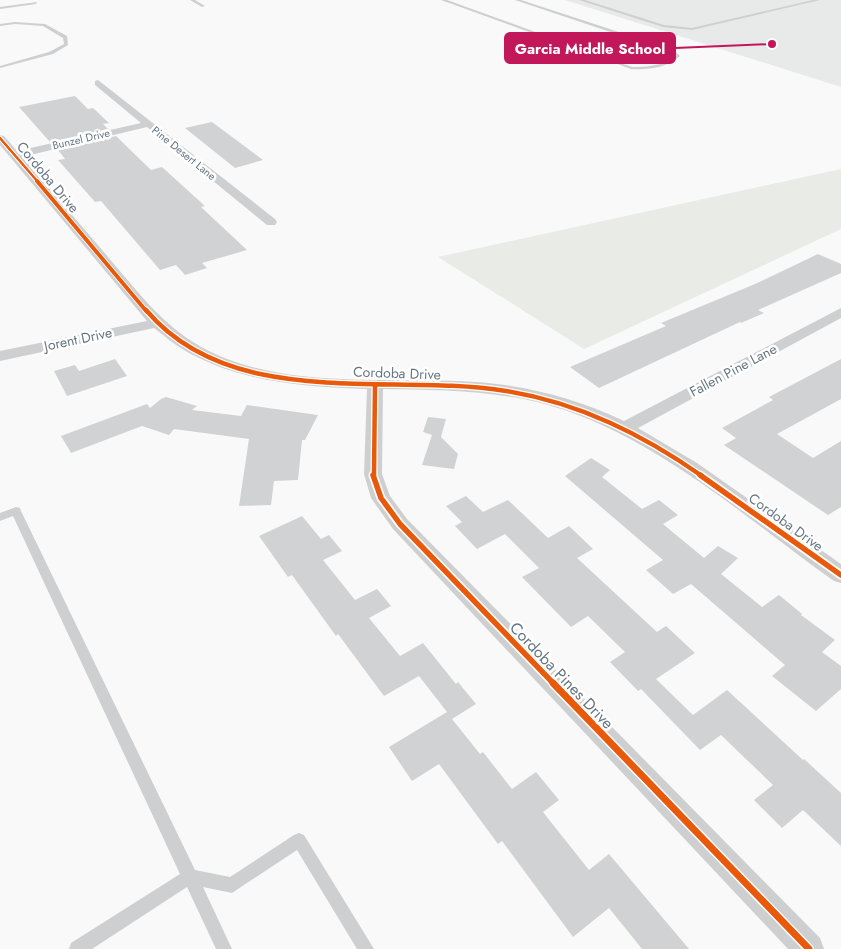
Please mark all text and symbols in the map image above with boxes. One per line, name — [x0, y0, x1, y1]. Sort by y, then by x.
callout: Garcia Middle School — [505, 33, 675, 63]
text: Garcia Middle School — [515, 38, 665, 60]
street label: Pine Desert Lane — [149, 122, 220, 184]
street label: Bunzel Drive — [51, 125, 112, 153]
street label: Cordoba Drive — [12, 137, 84, 217]
street label: Jorent Drive — [40, 322, 114, 356]
street label: Fallen Pine Lane — [686, 339, 780, 401]
street label: Cordoba Drive — [353, 361, 441, 385]
street label: Cordoba Drive — [745, 488, 827, 556]
street label: Cordoba Pines Drive — [504, 617, 619, 734]

